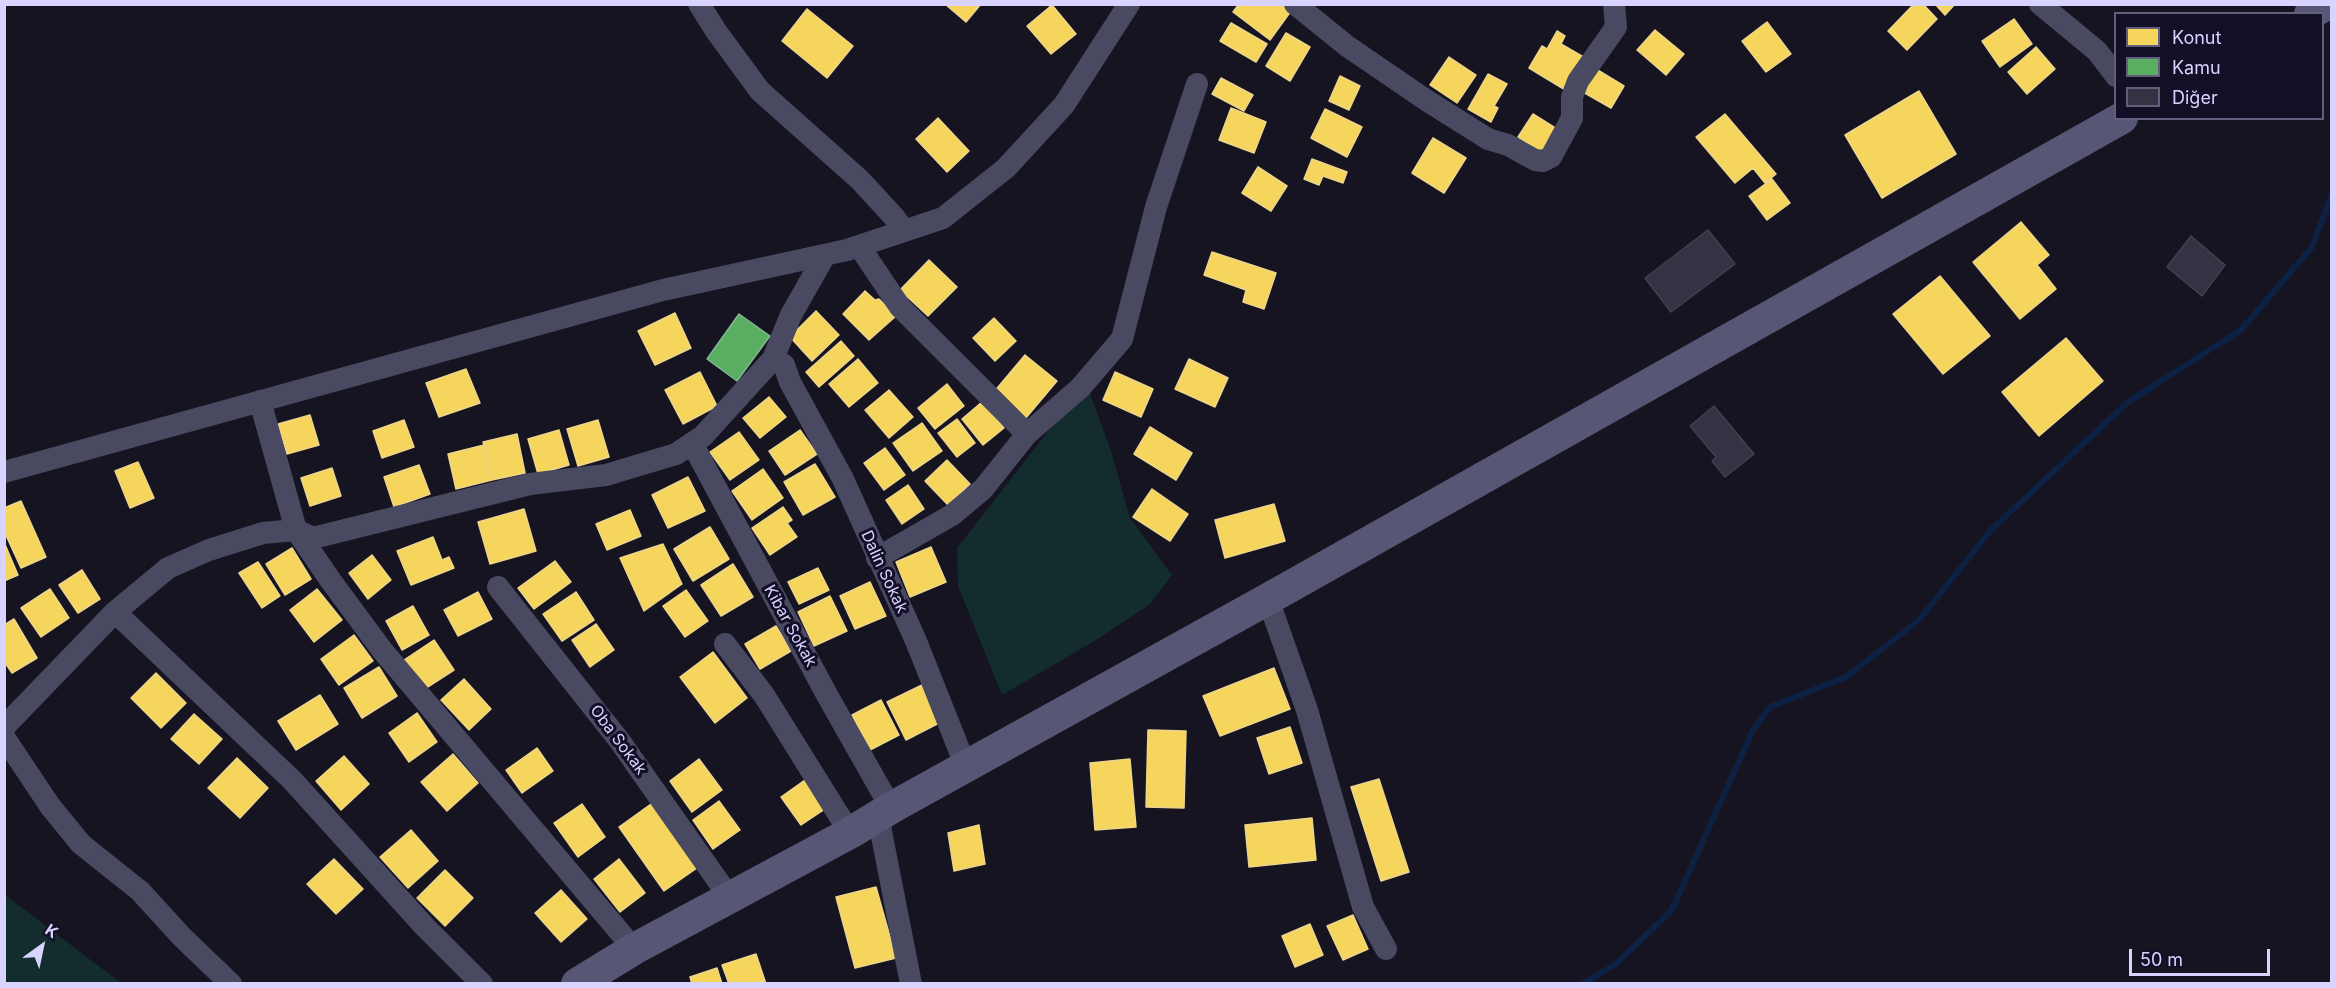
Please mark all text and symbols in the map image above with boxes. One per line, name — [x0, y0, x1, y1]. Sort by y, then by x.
legend — [2114, 12, 2324, 120]
text: Konut — [2172, 27, 2221, 48]
text: Kamu — [2172, 57, 2221, 78]
text: Diğer — [2172, 87, 2218, 108]
street label: Dalin Sokak — [857, 528, 911, 616]
street label: Kibar Sokak — [760, 582, 820, 670]
street label: Oba Sokak — [586, 701, 650, 779]
north arrow — [12, 916, 72, 976]
text: K — [42, 919, 62, 942]
scale bar — [2132, 937, 2273, 975]
text: 50 m — [2140, 949, 2183, 970]

